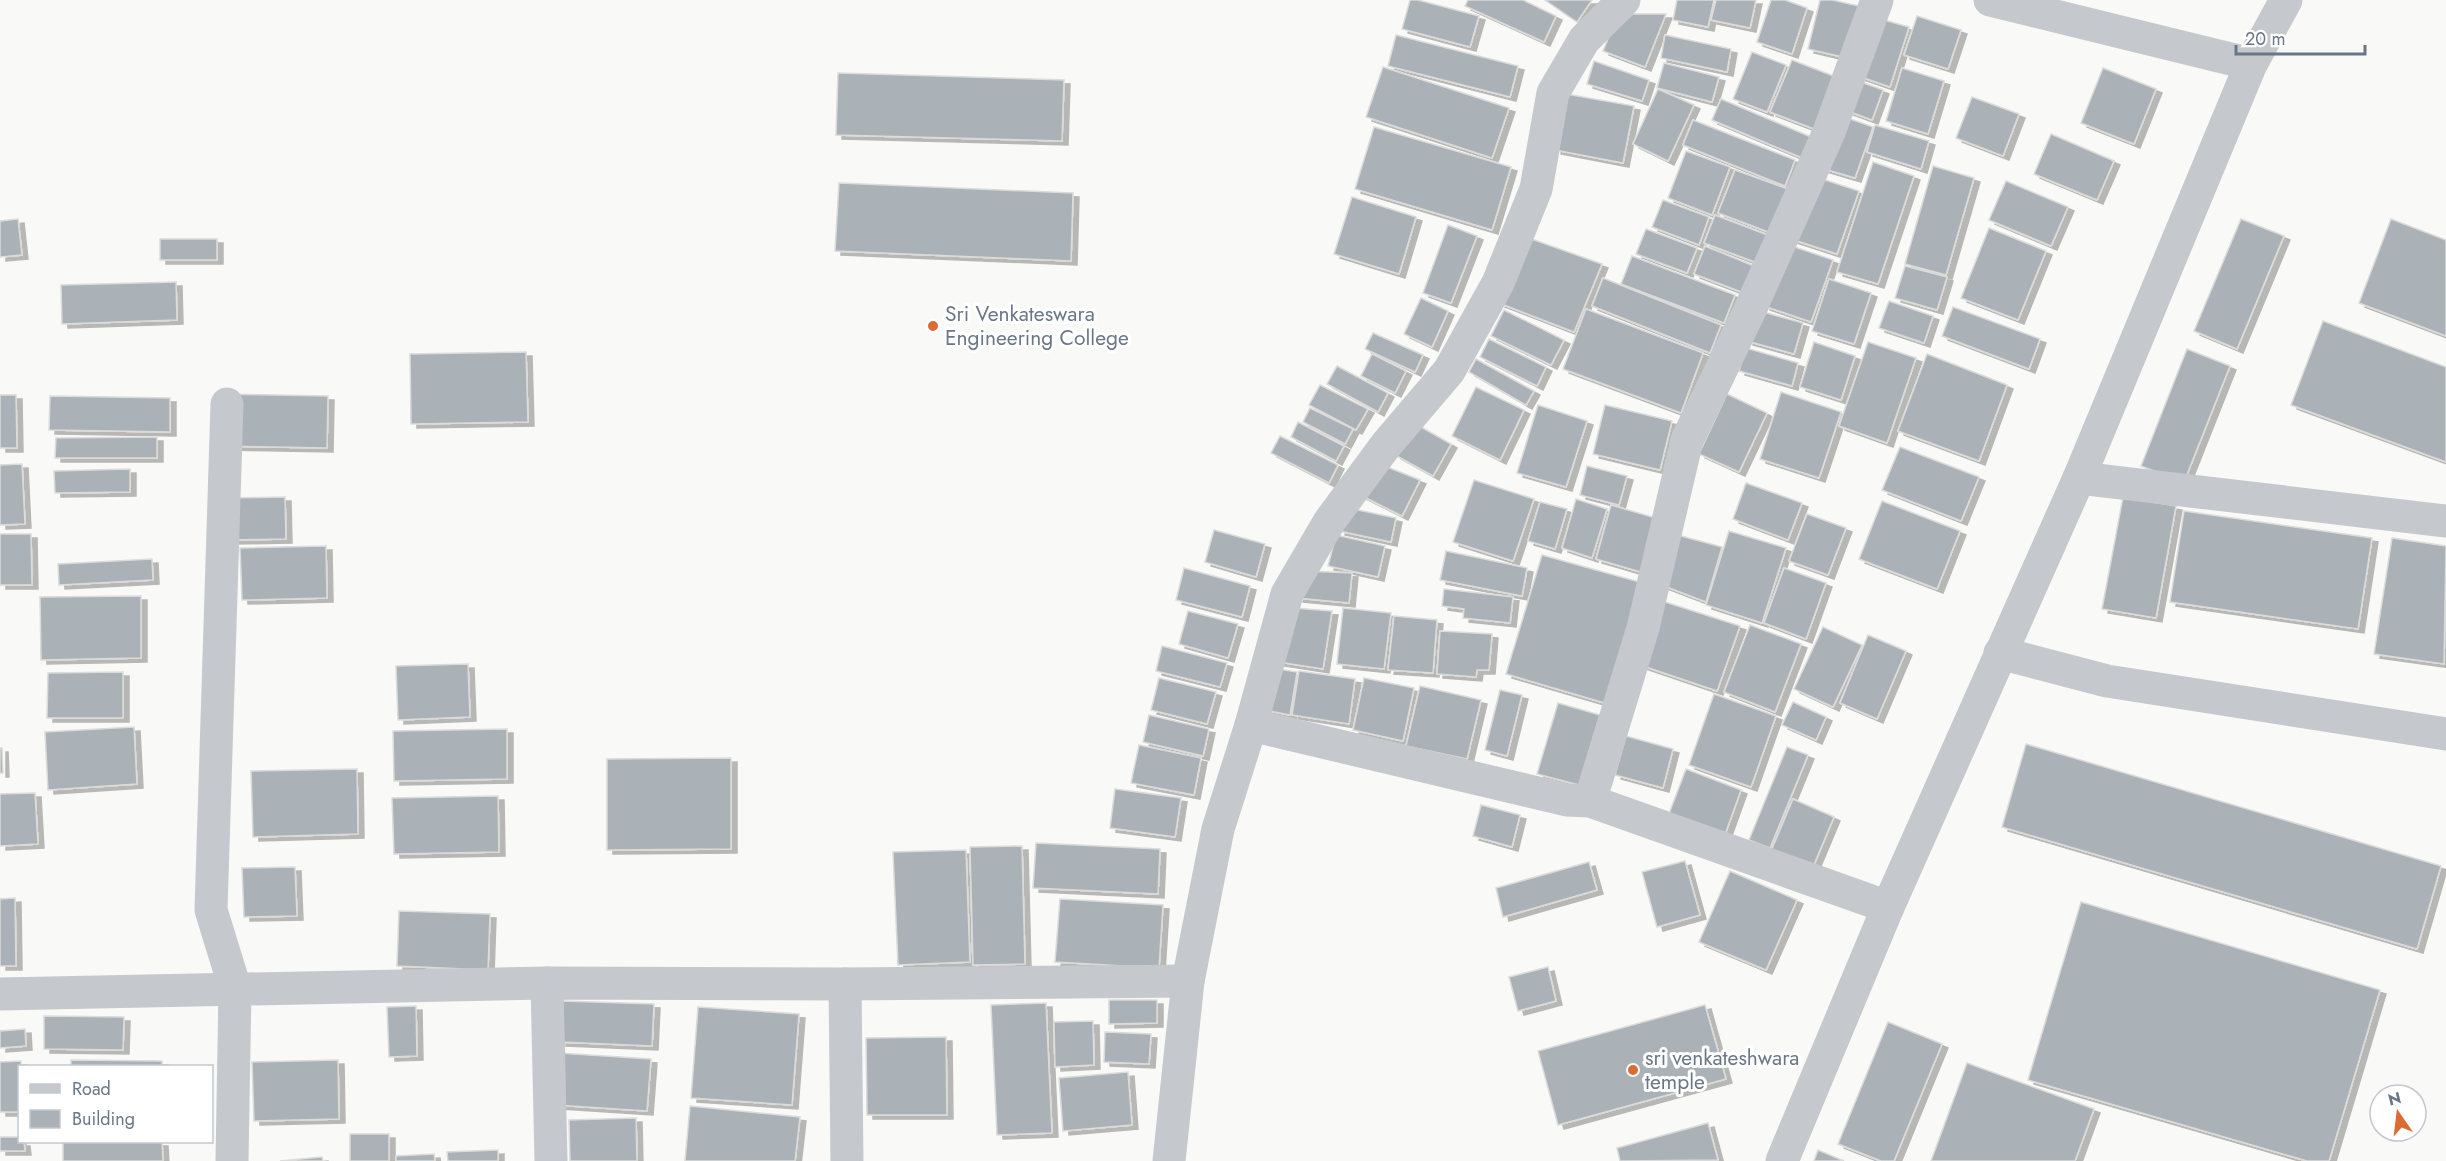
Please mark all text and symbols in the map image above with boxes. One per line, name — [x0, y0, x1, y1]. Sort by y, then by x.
scale bar — [2236, 18, 2365, 56]
text: 20 m — [2245, 26, 2285, 52]
place label: Sri Venkateswara Engineering College — [945, 299, 1129, 353]
marker: Sri Venkateswara Engineering College — [926, 319, 940, 333]
place label: sri venkateshwara temple — [1645, 1043, 1799, 1097]
marker: sri venkateshwara temple — [1626, 1063, 1640, 1077]
legend — [18, 1065, 213, 1143]
text: Road — [72, 1076, 111, 1102]
north arrow — [2368, 1083, 2428, 1143]
text: N — [2386, 1086, 2403, 1112]
text: Building — [72, 1106, 135, 1132]

